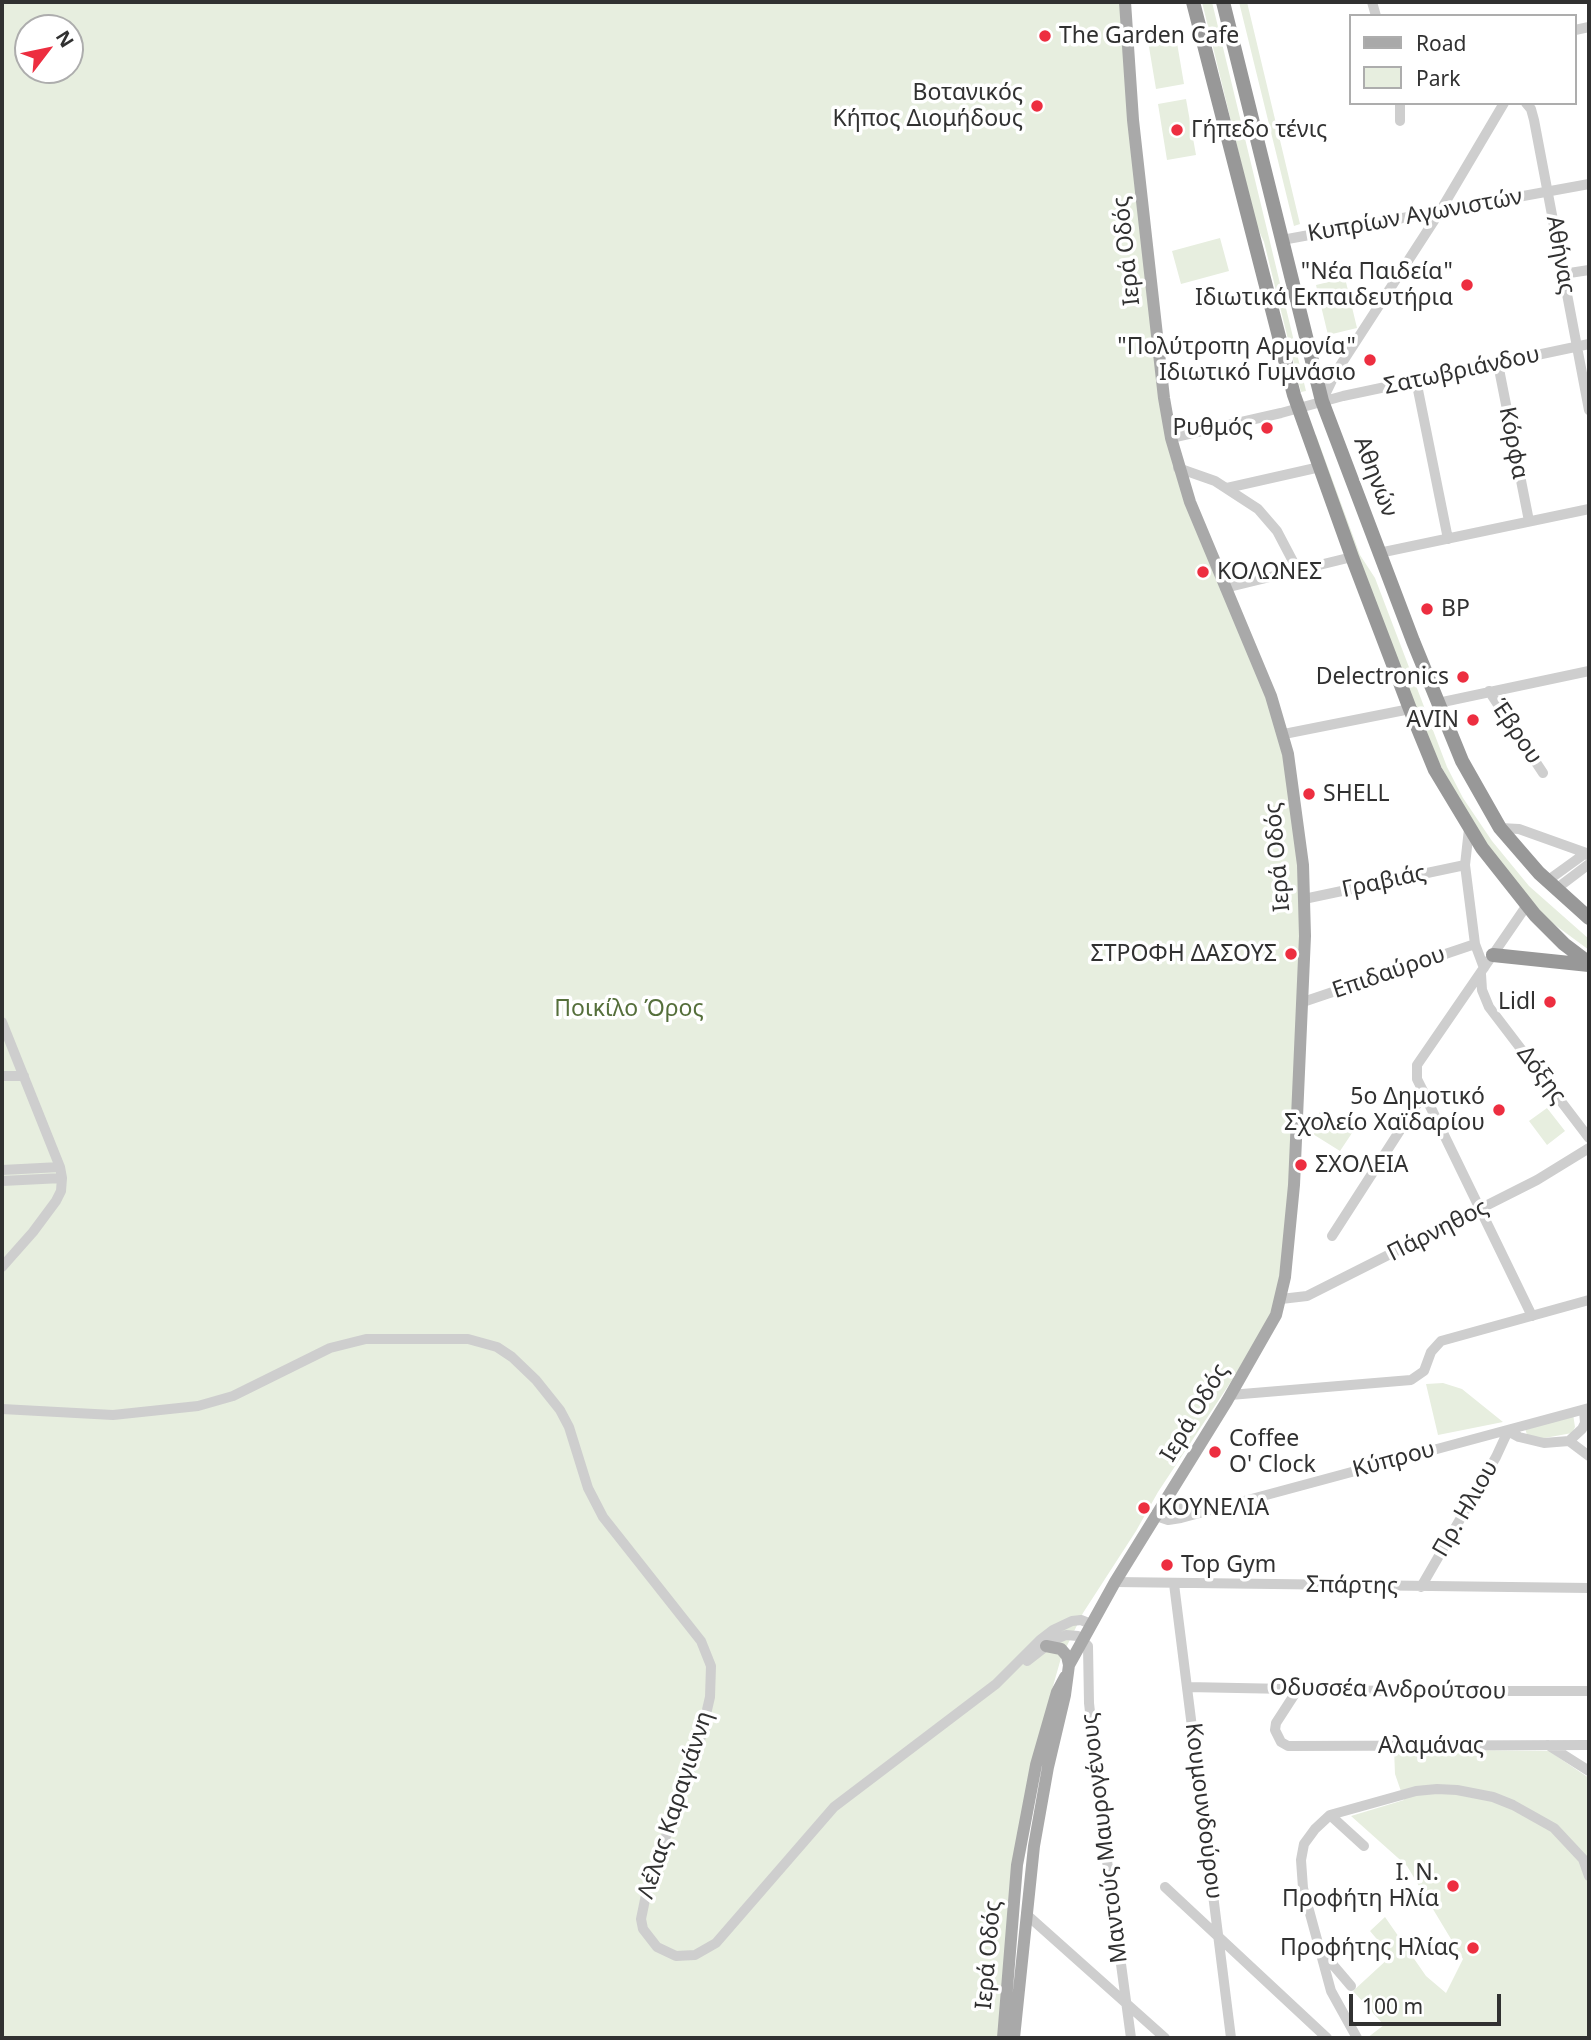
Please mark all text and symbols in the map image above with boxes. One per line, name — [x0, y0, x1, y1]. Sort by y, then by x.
north arrow — [14, 14, 84, 84]
legend — [1350, 14, 1577, 105]
place label: The Garden Cafe — [1059, 22, 1239, 50]
text: N — [50, 25, 80, 52]
marker: The Garden Cafe — [1037, 28, 1053, 44]
text: Road — [1416, 29, 1466, 57]
text: Park — [1416, 64, 1460, 92]
place label: Βοτανικός Κήπος Διομήδους — [833, 79, 1023, 133]
marker: Βοτανικός Κήπος Διομήδους — [1029, 98, 1045, 114]
place label: Γήπεδο τένις — [1191, 116, 1327, 144]
marker: Γήπεδο τένις — [1169, 122, 1185, 138]
street label: Κυπρίων Αγωνιστών — [1305, 184, 1525, 248]
street label: Ιερά Οδός — [1108, 195, 1146, 307]
street label: Αθήνας — [1540, 214, 1580, 296]
place label: "Νέα Παιδεία" Ιδιωτικά Εκπαιδευτήρια — [1195, 258, 1453, 312]
marker: "Νέα Παιδεία" Ιδιωτικά Εκπαιδευτήρια — [1459, 277, 1475, 293]
place label: "Πολύτροπη Αρμονία" Ιδιωτικό Γυμνάσιο — [1117, 333, 1356, 387]
street label: Σατωβριάνδου — [1382, 341, 1542, 401]
marker: "Πολύτροπη Αρμονία" Ιδιωτικό Γυμνάσιο — [1362, 352, 1378, 368]
street label: Κόρφα — [1492, 405, 1534, 481]
place label: Ρυθμός — [1172, 414, 1253, 442]
marker: Ρυθμός — [1259, 420, 1275, 436]
street label: Αθηνών — [1347, 433, 1403, 521]
place label: ΚΟΛΩΝΕΣ — [1217, 558, 1322, 586]
marker: ΚΟΛΩΝΕΣ — [1195, 564, 1211, 580]
place label: BP — [1441, 595, 1470, 623]
marker: BP — [1419, 601, 1435, 617]
place label: Delectronics — [1316, 663, 1449, 691]
marker: Delectronics — [1455, 669, 1471, 685]
street label: Έβρου — [1484, 694, 1548, 770]
place label: AVIN — [1406, 706, 1459, 734]
marker: AVIN — [1465, 712, 1481, 728]
place label: SHELL — [1323, 780, 1390, 808]
marker: SHELL — [1301, 786, 1317, 802]
street label: Ιερά Οδός — [1259, 801, 1297, 913]
street label: Γραβιάς — [1340, 860, 1428, 904]
place label: ΣΤΡΟΦΗ ΔΑΣΟΥΣ — [1091, 940, 1277, 968]
street label: Επιδαύρου — [1329, 941, 1449, 1005]
marker: ΣΤΡΟΦΗ ΔΑΣΟΥΣ — [1283, 946, 1299, 962]
place label: Lidl — [1498, 988, 1536, 1016]
marker: Lidl — [1542, 994, 1558, 1010]
park label: Ποικίλο Όρος — [554, 995, 704, 1023]
street label: Δόξης — [1510, 1041, 1572, 1109]
place label: 5ο Δημοτικό Σχολείο Χαϊδαρίου — [1284, 1083, 1485, 1137]
marker: 5ο Δημοτικό Σχολείο Χαϊδαρίου — [1491, 1102, 1507, 1118]
place label: ΣΧΟΛΕΙΑ — [1315, 1151, 1408, 1179]
marker: ΣΧΟΛΕΙΑ — [1293, 1157, 1309, 1173]
street label: Πάρνηθος — [1383, 1194, 1493, 1268]
street label: Ιερά Οδός — [1155, 1359, 1235, 1467]
place label: Coffee O' Clock — [1229, 1425, 1316, 1479]
street label: Κύπρου — [1350, 1436, 1438, 1484]
marker: Coffee O' Clock — [1207, 1444, 1223, 1460]
street label: Πρ. Ηλιου — [1427, 1456, 1505, 1562]
place label: ΚΟΥΝΕΛΙΑ — [1158, 1494, 1269, 1522]
marker: ΚΟΥΝΕΛΙΑ — [1136, 1500, 1152, 1516]
place label: Top Gym — [1181, 1551, 1276, 1579]
marker: Top Gym — [1159, 1557, 1175, 1573]
street label: Σπάρτης — [1306, 1571, 1398, 1601]
street label: Οδυσσέα Ανδρούτσου — [1269, 1674, 1507, 1706]
street label: Λέλας Καραγιάννη — [633, 1708, 719, 1902]
street label: Μαντούς Μαυρογένους — [1076, 1711, 1134, 1965]
street label: Κουμουνδούρου — [1178, 1721, 1228, 1901]
street label: Αλαμάνας — [1378, 1732, 1484, 1760]
place label: Ι. Ν. Προφήτη Ηλία — [1282, 1859, 1439, 1913]
marker: Ι. Ν. Προφήτη Ηλία — [1445, 1878, 1461, 1894]
street label: Ιερά Οδός — [970, 1899, 1008, 2011]
place label: Προφήτης Ηλίας — [1280, 1934, 1459, 1962]
marker: Προφήτης Ηλίας — [1465, 1940, 1481, 1956]
scale bar — [1353, 1980, 1505, 2024]
text: 100 m — [1362, 1992, 1423, 2020]

